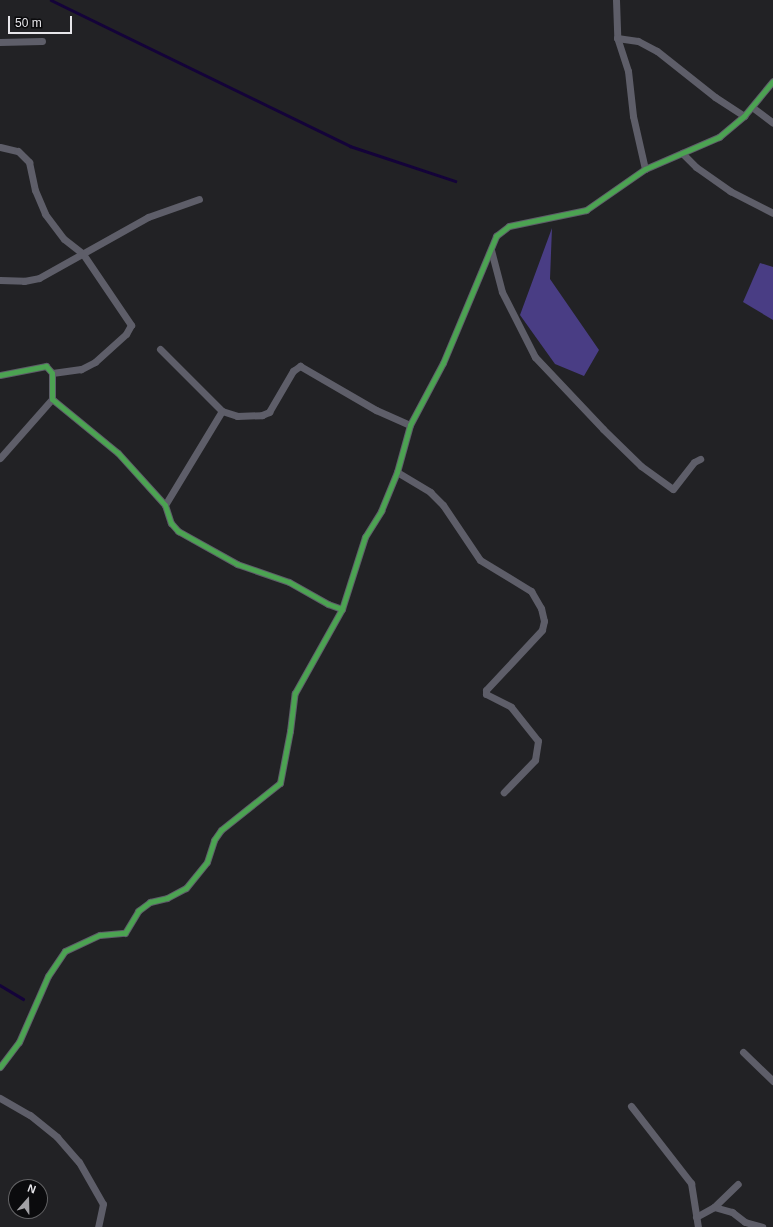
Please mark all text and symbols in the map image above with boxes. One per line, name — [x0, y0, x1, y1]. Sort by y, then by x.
scale bar — [10, 8, 74, 34]
text: 50 m — [15, 16, 42, 30]
north arrow — [8, 1179, 48, 1219]
text: N — [26, 1182, 38, 1196]

